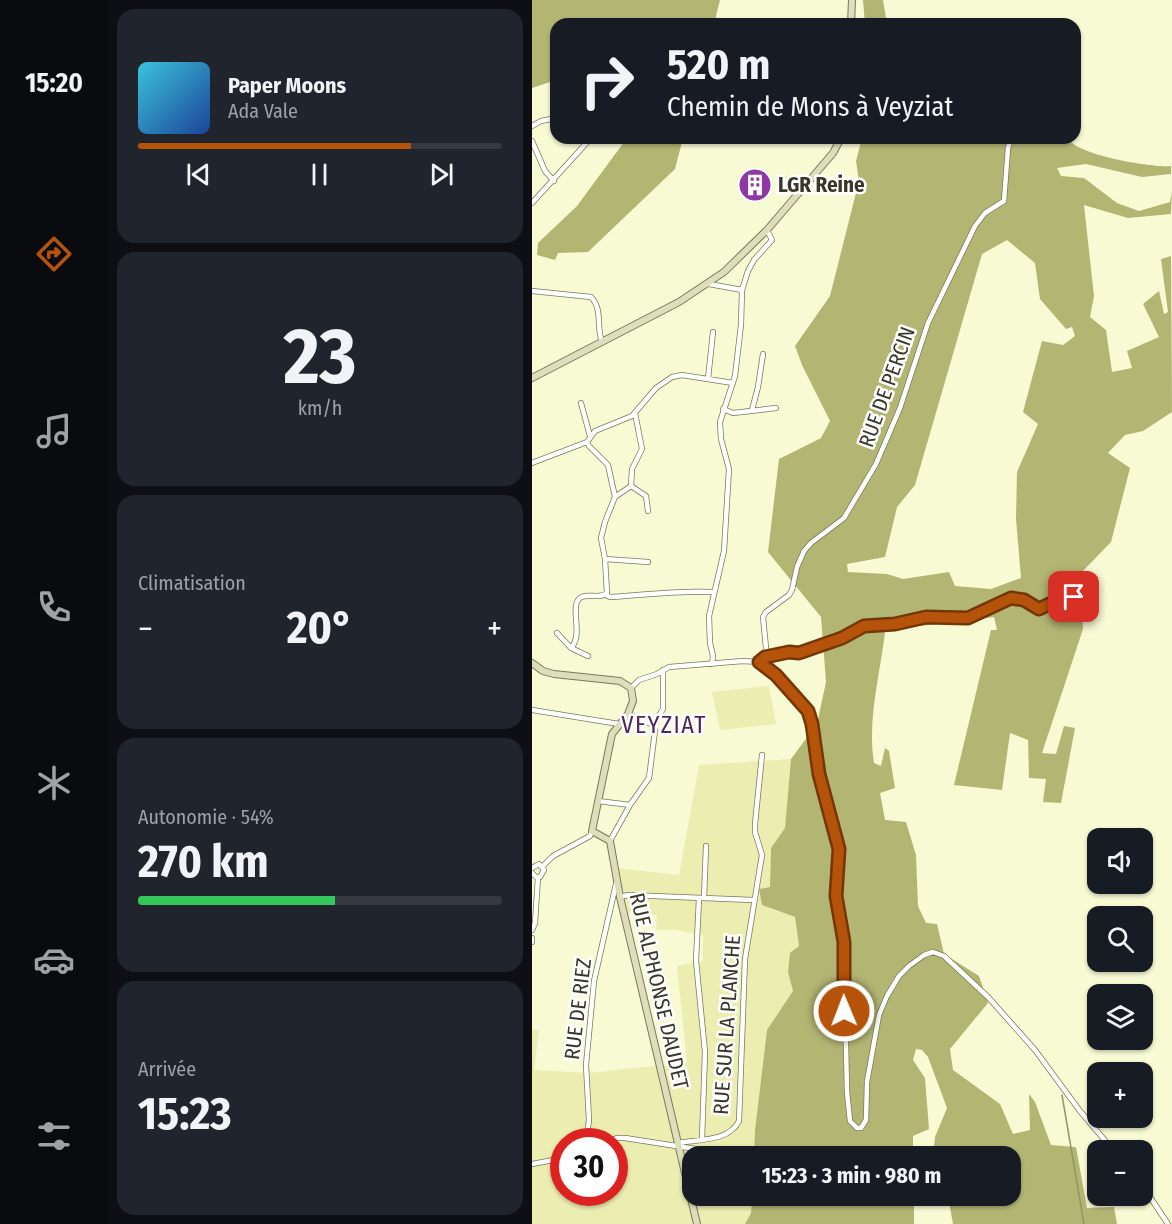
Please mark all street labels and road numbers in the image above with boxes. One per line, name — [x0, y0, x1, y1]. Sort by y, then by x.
street label: RUE DE PERCIN — [853, 323, 921, 451]
street label: RUE ALPHONSE DAUDET — [624, 890, 694, 1092]
street label: RUE SUR LA PLANCHE — [708, 934, 746, 1116]
street label: RUE DE RIEZ — [559, 957, 597, 1061]

